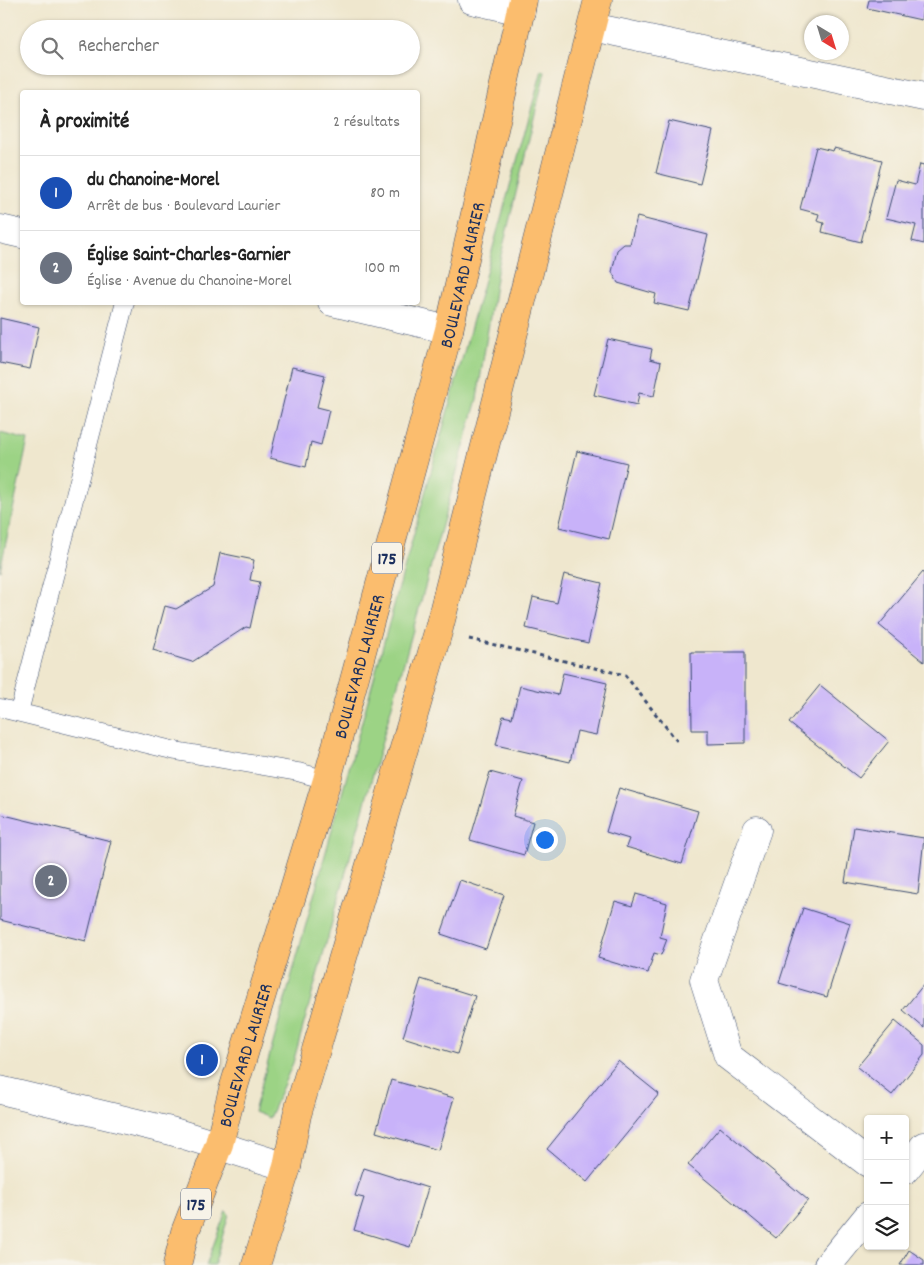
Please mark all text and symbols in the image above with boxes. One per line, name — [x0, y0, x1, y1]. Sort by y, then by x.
north arrow — [804, 15, 849, 60]
search box — [20, 20, 420, 75]
icon: search — [38, 34, 66, 62]
text: Rechercher — [78, 34, 159, 61]
text: À proximité — [40, 108, 129, 138]
text: 2 résultats — [333, 111, 400, 134]
text: du Chanoine-Morel — [87, 168, 219, 195]
text: 1 — [54, 182, 58, 205]
text: 80 m — [370, 182, 400, 205]
text: Arrêt de bus · Boulevard Laurier — [87, 195, 280, 218]
street label: BOULEVARD LAURIER — [435, 200, 494, 352]
text: Église Saint-Charles-Garnier — [87, 243, 290, 270]
text: 2 — [53, 257, 60, 280]
text: 100 m — [364, 257, 400, 280]
text: Église · Avenue du Chanoine-Morel — [87, 270, 292, 293]
road number: 175 — [372, 542, 402, 574]
street label: BOULEVARD LAURIER — [329, 592, 394, 742]
your location — [532, 827, 558, 853]
pin: 2 — [35, 862, 67, 900]
street label: BOULEVARD LAURIER — [214, 981, 282, 1130]
pin: 1 — [186, 1041, 218, 1079]
map controls — [864, 1115, 909, 1250]
button: + — [864, 1115, 909, 1160]
button: − — [864, 1160, 909, 1205]
road number: 175 — [181, 1188, 211, 1220]
button: layers — [864, 1205, 909, 1250]

